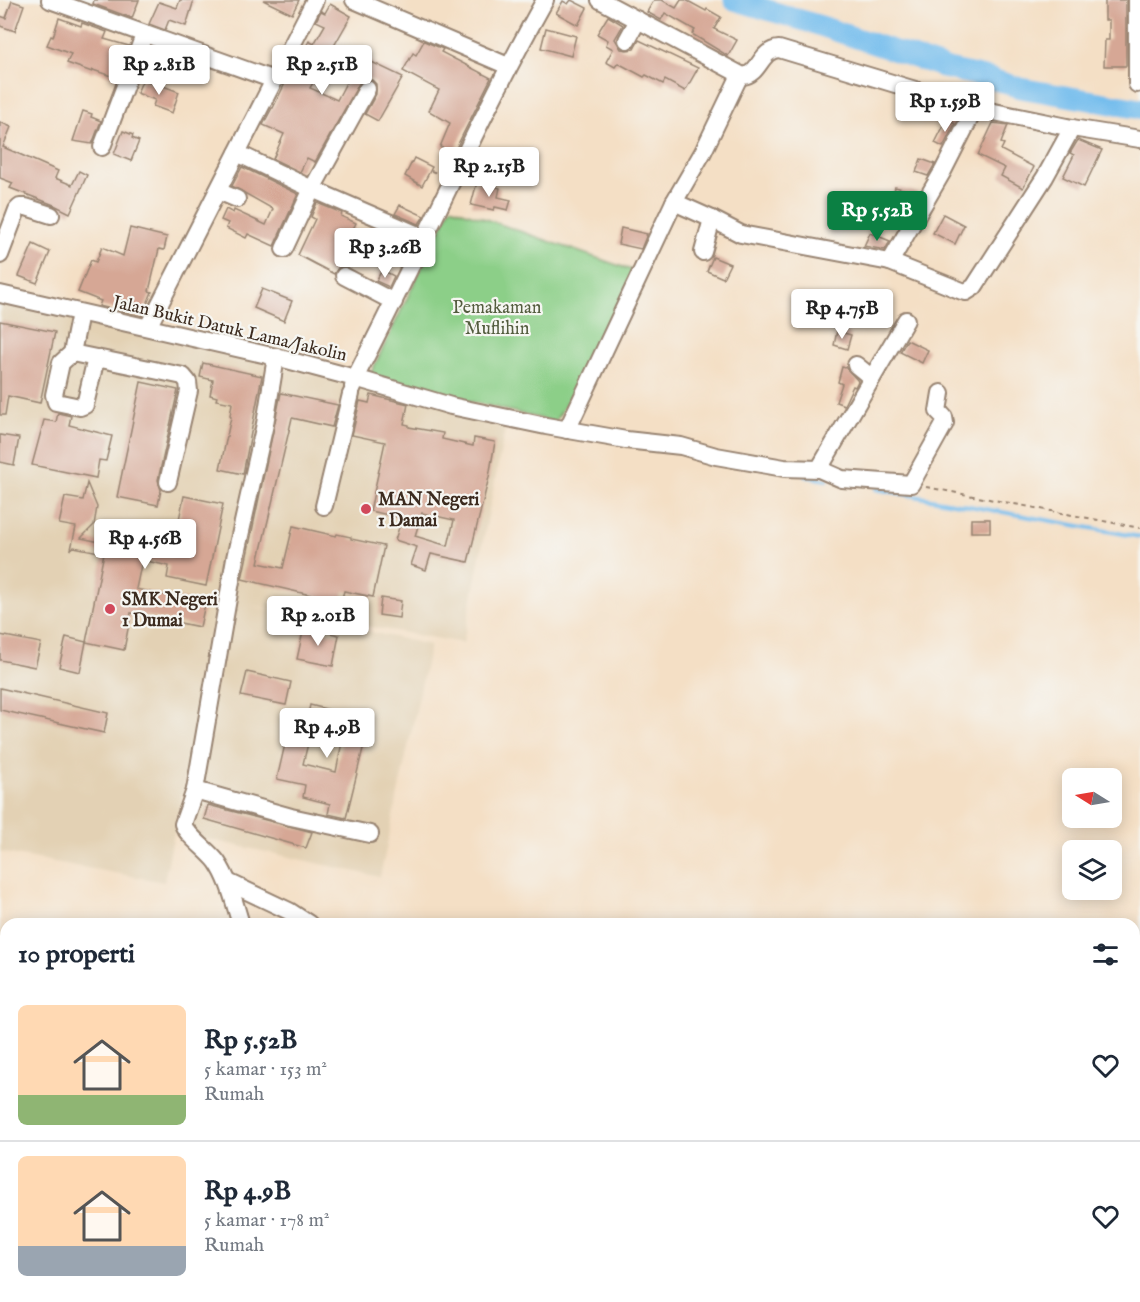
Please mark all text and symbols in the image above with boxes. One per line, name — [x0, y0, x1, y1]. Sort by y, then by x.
pin: Rp 2.81B — [97, 45, 221, 96]
pin: Rp 2.51B — [260, 45, 384, 96]
text: Rp 2.81B — [123, 52, 195, 77]
text: Rp 2.51B — [286, 52, 358, 77]
pin: Rp 1.59B — [883, 82, 1007, 133]
text: Rp 1.59B — [909, 89, 981, 114]
pin: Rp 2.15B — [427, 147, 551, 198]
text: Rp 2.15B — [453, 154, 525, 179]
pin: Rp 5.52B — [815, 191, 939, 242]
text: Rp 5.52B — [841, 198, 913, 223]
pin: Rp 3.26B — [323, 228, 447, 279]
text: Rp 3.26B — [348, 235, 422, 260]
pin: Rp 4.75B — [780, 289, 904, 340]
street label: Jalan Bukit Datuk Lama/Jakolin — [108, 291, 349, 368]
text: Rp 4.75B — [805, 296, 879, 321]
park label: Pemakaman Muflihin — [453, 297, 542, 341]
place label: MAN Negeri 1 Damai — [378, 489, 480, 533]
marker: MAN Negeri 1 Damai — [359, 502, 373, 516]
pin: Rp 4.56B — [83, 519, 207, 570]
text: Rp 4.56B — [108, 526, 182, 551]
place label: SMK Negeri 1 Dumai — [122, 589, 218, 633]
pin: Rp 2.01B — [256, 596, 380, 647]
marker: SMK Negeri 1 Dumai — [103, 602, 117, 616]
text: Rp 2.01B — [281, 603, 355, 628]
pin: Rp 4.9B — [272, 708, 382, 759]
text: Rp 4.9B — [294, 715, 360, 740]
north arrow — [1062, 768, 1122, 828]
map controls — [1062, 768, 1122, 900]
button: layers — [1062, 840, 1122, 900]
text: 10 properti — [18, 938, 135, 971]
icon: filters — [1089, 938, 1122, 971]
text: Rp 5.52B — [204, 1024, 297, 1057]
icon: home — [66, 1029, 138, 1101]
icon: heart — [1089, 1049, 1122, 1082]
text: 5 kamar · 153 m² — [204, 1057, 327, 1082]
text: Rumah — [204, 1082, 264, 1107]
text: Rp 4.9B — [204, 1175, 291, 1208]
icon: home — [66, 1180, 138, 1252]
icon: heart — [1089, 1200, 1122, 1233]
text: 5 kamar · 178 m² — [204, 1208, 330, 1233]
text: Rumah — [204, 1233, 264, 1258]

